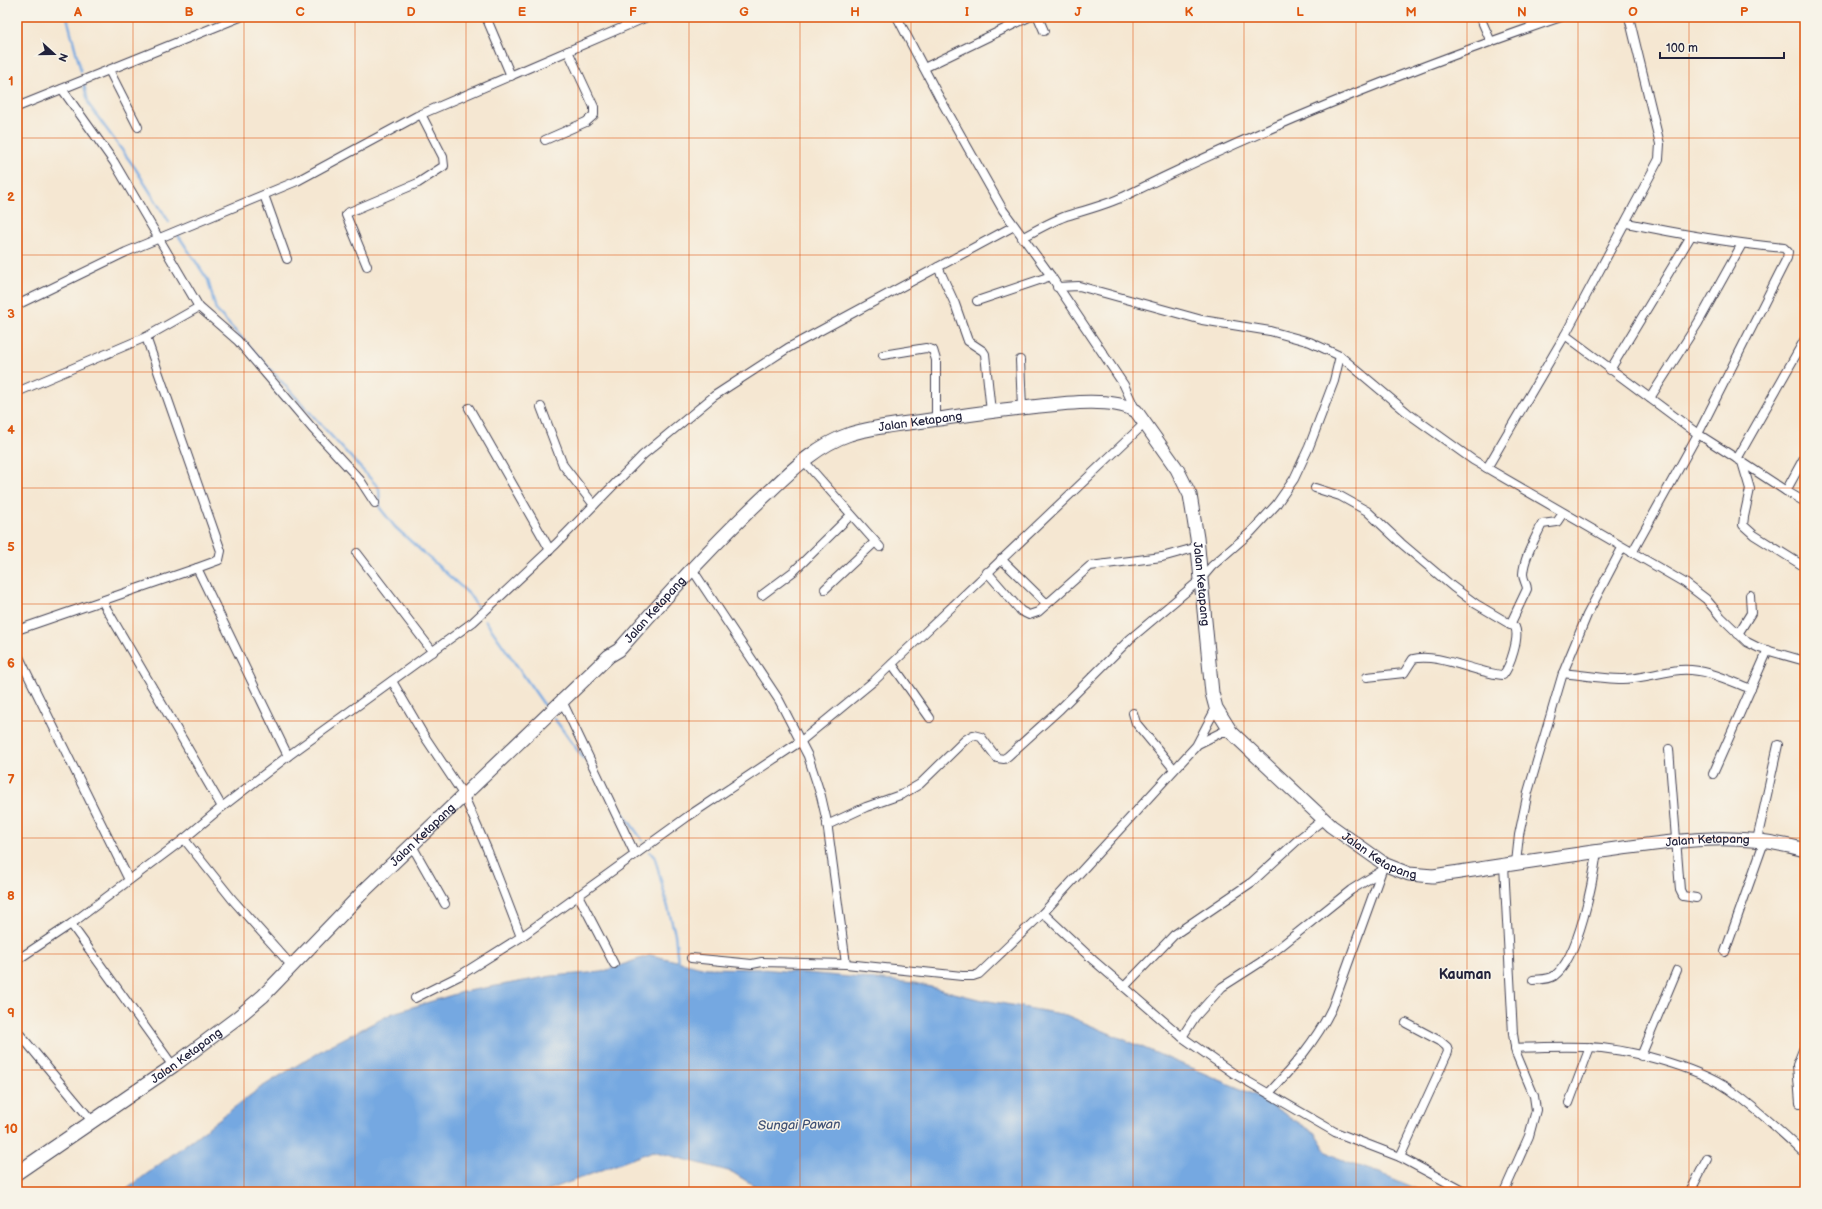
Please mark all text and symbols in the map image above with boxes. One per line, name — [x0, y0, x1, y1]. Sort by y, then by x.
text: A — [73, 4, 82, 20]
text: B — [184, 4, 194, 20]
text: C — [295, 4, 305, 20]
text: D — [406, 4, 416, 20]
text: E — [518, 4, 527, 20]
text: F — [629, 4, 637, 20]
text: G — [739, 4, 749, 20]
text: H — [850, 4, 860, 20]
text: I — [965, 4, 969, 20]
text: J — [1074, 4, 1082, 20]
text: K — [1185, 4, 1194, 20]
text: L — [1296, 4, 1304, 20]
text: M — [1405, 4, 1417, 20]
text: N — [1517, 4, 1527, 20]
text: O — [1628, 4, 1638, 20]
text: P — [1740, 4, 1749, 20]
north arrow — [34, 34, 74, 74]
scale bar — [1660, 34, 1784, 60]
text: 100 m — [1666, 41, 1698, 56]
text: N — [55, 51, 70, 64]
text: 1 — [8, 73, 14, 89]
text: 2 — [7, 189, 15, 205]
text: 3 — [7, 306, 15, 322]
street label: Jalan Ketapang — [877, 408, 963, 435]
text: 4 — [7, 422, 15, 438]
text: 5 — [7, 539, 15, 555]
street label: Jalan Ketapang — [1190, 541, 1213, 627]
street label: Jalan Ketapang — [621, 573, 689, 646]
text: 6 — [7, 655, 15, 671]
text: 7 — [7, 772, 15, 788]
street label: Jalan Ketapang — [387, 800, 458, 870]
street label: Jalan Ketapang — [1339, 829, 1417, 882]
street label: Jalan Ketapang — [1665, 831, 1750, 850]
text: 8 — [7, 888, 15, 904]
district label: Kauman — [1439, 966, 1491, 983]
text: 9 — [7, 1005, 15, 1021]
street label: Jalan Ketapang — [148, 1024, 225, 1087]
water label: Sungai Pawan — [758, 1116, 840, 1134]
text: 10 — [4, 1121, 18, 1137]

